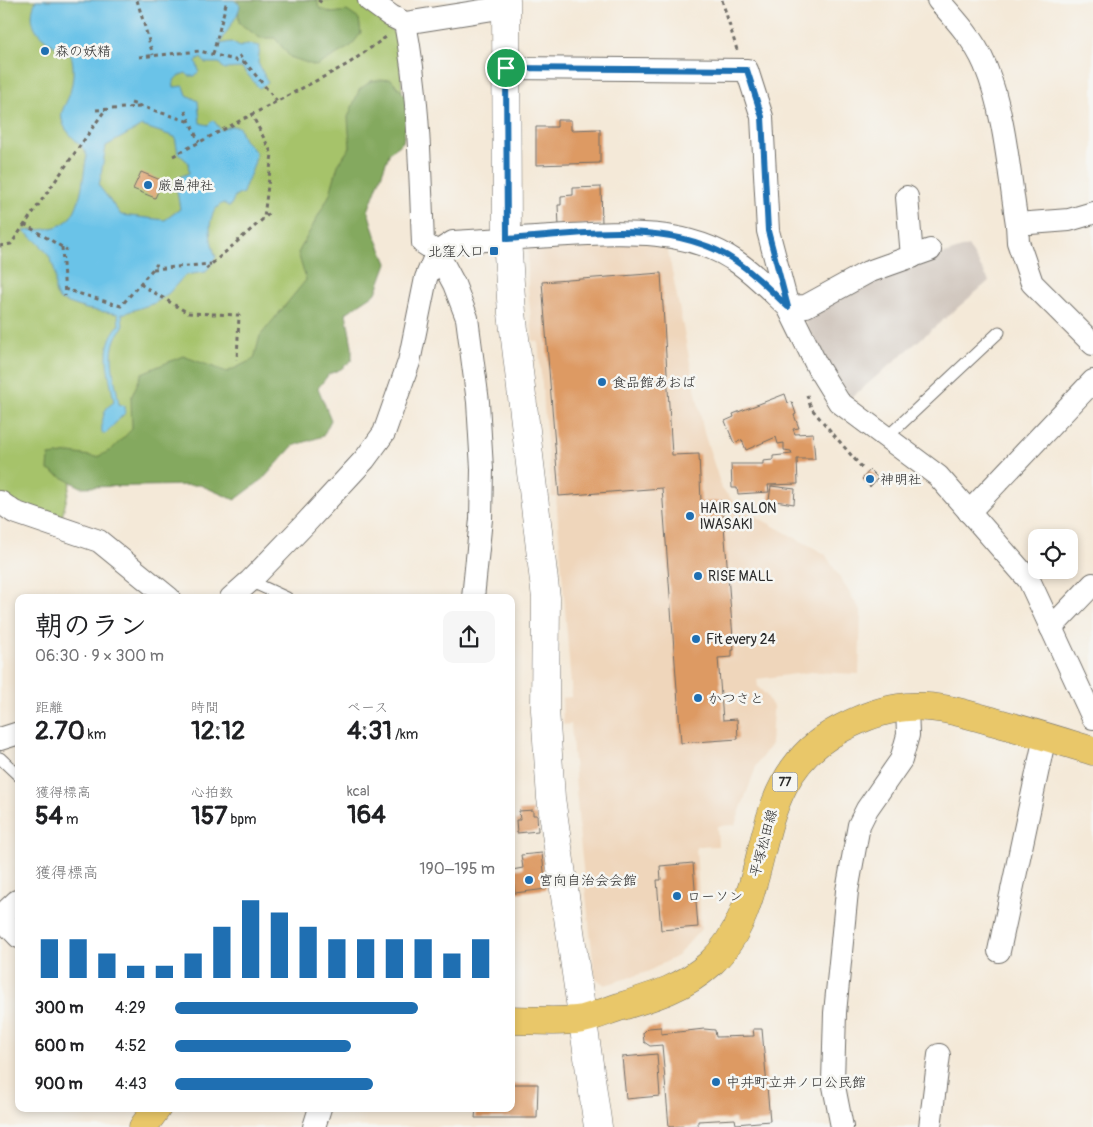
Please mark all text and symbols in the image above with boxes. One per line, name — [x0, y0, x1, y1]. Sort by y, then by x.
place label: 森の妖精 — [55, 43, 111, 60]
marker: 森の妖精 — [39, 45, 51, 57]
pin — [485, 47, 527, 89]
icon: arrive — [492, 54, 520, 82]
place label: 厳島神社 — [158, 177, 214, 194]
marker: 厳島神社 — [142, 179, 154, 191]
place label: 北窪入口 — [428, 243, 484, 260]
marker: 北窪入口 — [488, 245, 500, 257]
place label: 食品館あおば — [612, 374, 696, 391]
marker: 食品館あおば — [596, 376, 608, 388]
place label: 神明社 — [880, 471, 922, 488]
marker: 神明社 — [864, 473, 876, 485]
place label: HAIR SALON lWASAKl — [700, 500, 777, 533]
marker: HAIR SALON lWASAKl — [684, 510, 696, 522]
map controls — [1028, 529, 1078, 579]
button: locate — [1028, 529, 1078, 579]
place label: RISE MALL — [708, 568, 774, 585]
marker: RISE MALL — [692, 570, 704, 582]
text: 朝のラン — [35, 609, 147, 644]
button: share — [443, 611, 495, 663]
place label: Fit every 24 — [706, 631, 776, 648]
marker: Fit every 24 — [690, 633, 702, 645]
text: 06:30 · 9 × 300 m — [35, 646, 164, 666]
place label: かつさと — [708, 690, 764, 707]
marker: かつさと — [692, 692, 704, 704]
text: 距離 — [35, 699, 63, 716]
text: 時間 — [191, 699, 219, 716]
text: ペース — [347, 699, 388, 716]
text: 2.70 — [35, 716, 85, 747]
text: 12:12 — [191, 716, 245, 747]
text: 4:31 — [347, 716, 392, 747]
text: km — [85, 726, 106, 743]
text: /km — [392, 726, 418, 743]
road number: 77 — [772, 772, 798, 792]
text: kcal — [347, 783, 370, 800]
text: 獲得標高 — [35, 784, 91, 801]
text: 心拍数 — [191, 784, 233, 801]
text: 164 — [347, 800, 386, 831]
text: 54 — [35, 801, 63, 832]
text: 157 — [191, 801, 228, 832]
street label: 平塚松田線 — [746, 807, 781, 879]
text: m — [63, 811, 79, 828]
text: bpm — [228, 811, 257, 828]
text: 190–195 m — [419, 859, 495, 879]
text: 獲得標高 — [35, 863, 99, 883]
place label: 宮向自治会会館 — [539, 872, 637, 889]
marker: 宮向自治会会館 — [523, 874, 535, 886]
place label: ローソン — [687, 888, 743, 905]
marker: ローソン — [671, 890, 683, 902]
text: 300 m — [35, 998, 83, 1018]
text: 4:29 — [115, 998, 146, 1018]
text: 600 m — [35, 1036, 84, 1056]
text: 4:52 — [115, 1036, 146, 1056]
text: 900 m — [35, 1074, 83, 1094]
text: 4:43 — [115, 1074, 147, 1094]
place label: 中井町立井ノ口公民館 — [726, 1074, 866, 1091]
marker: 中井町立井ノ口公民館 — [710, 1076, 722, 1088]

